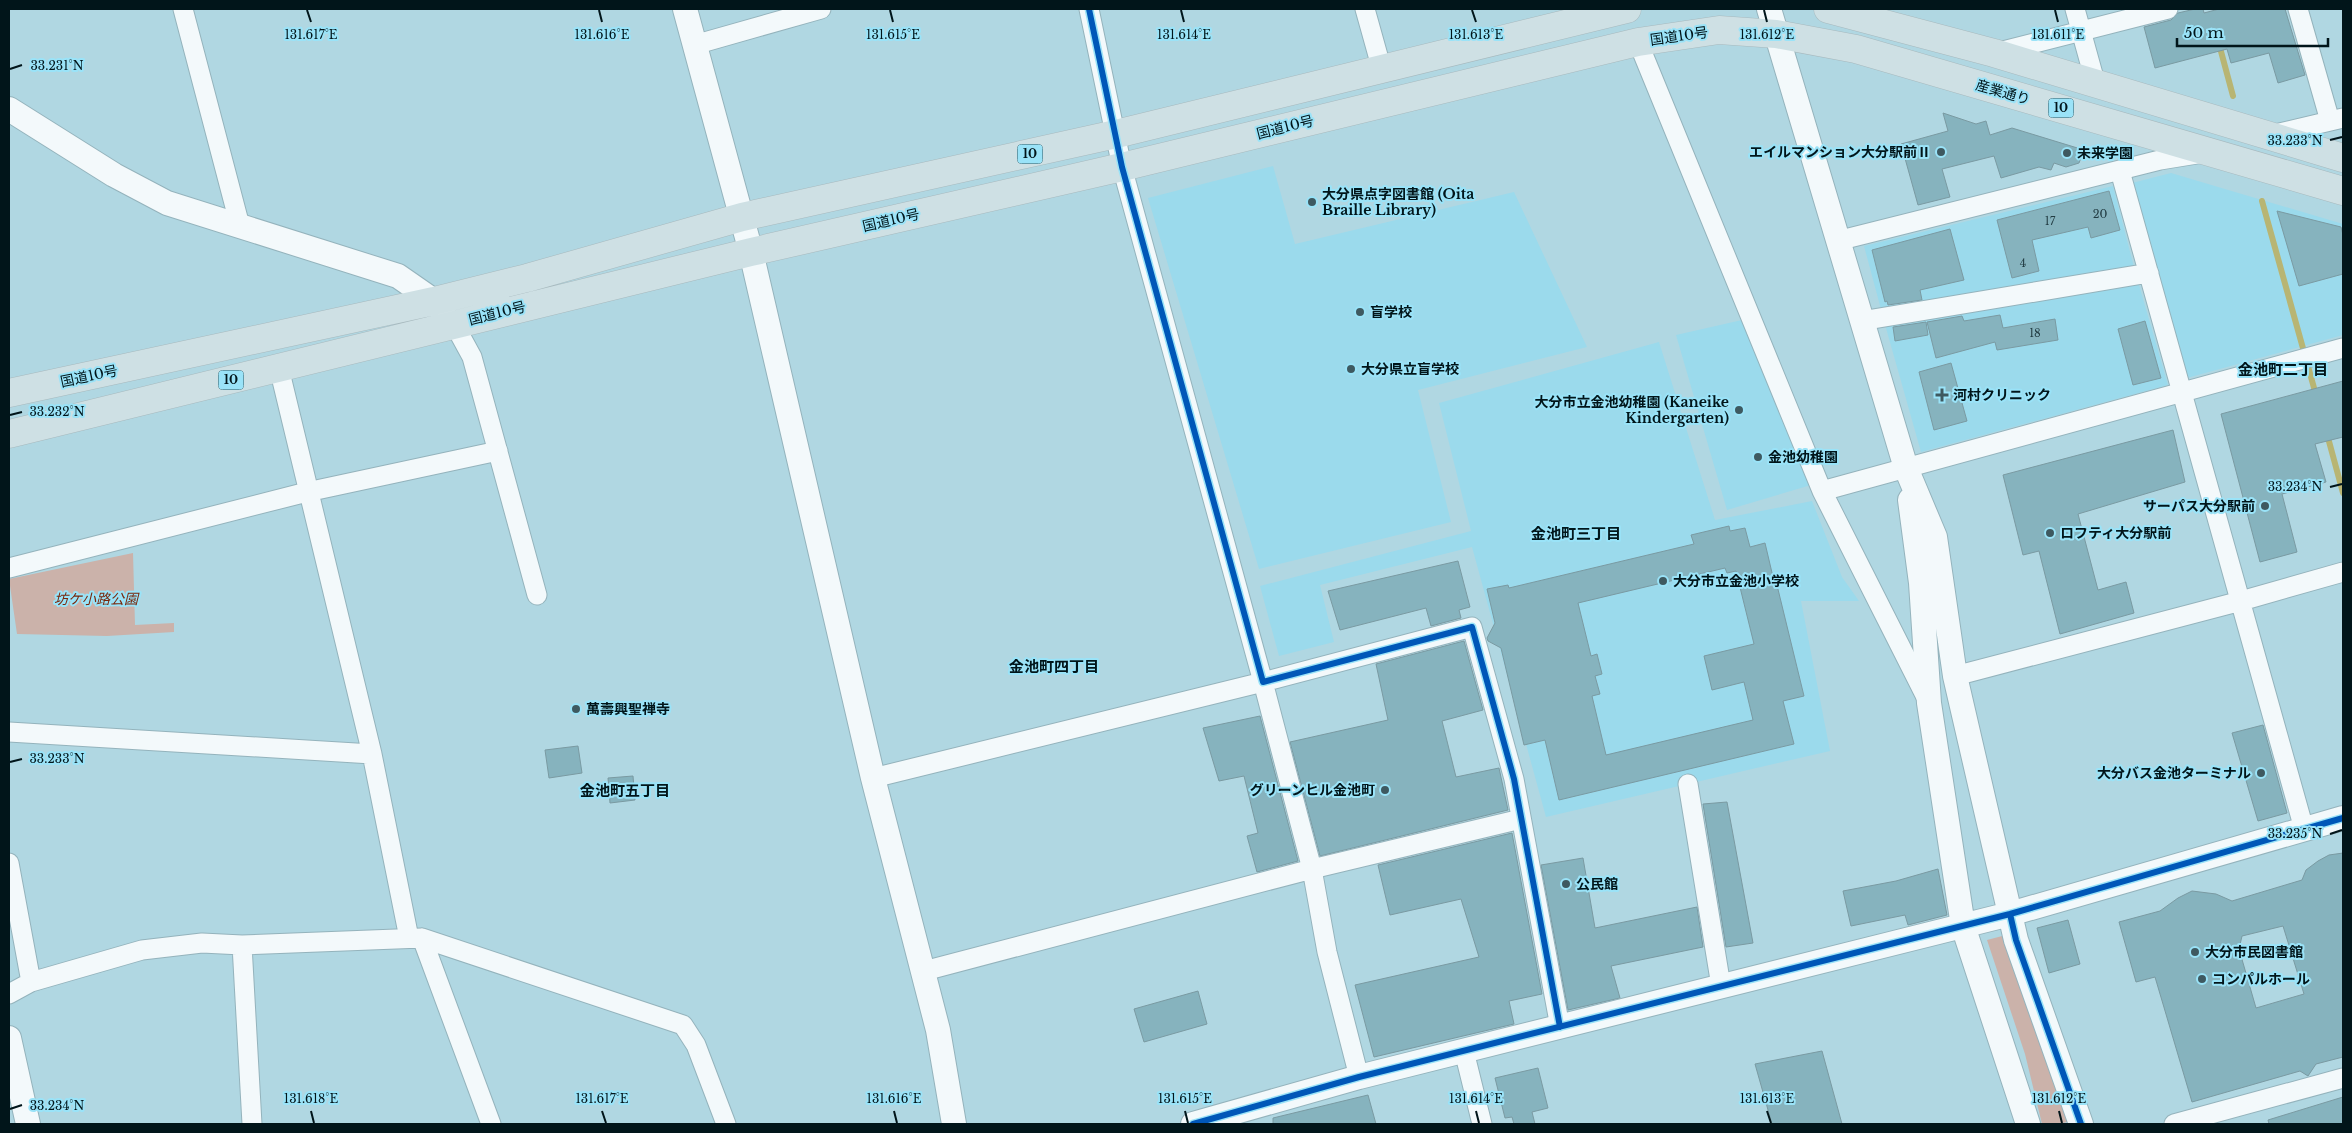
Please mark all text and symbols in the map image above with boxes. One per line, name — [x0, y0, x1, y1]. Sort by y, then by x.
scale bar — [2177, 15, 2328, 47]
street label: 国道10号 — [1649, 23, 1709, 49]
text: 50 m — [2184, 23, 2224, 42]
text: 131.617°E — [284, 27, 338, 42]
text: 131.616°E — [575, 27, 630, 42]
text: 131.615°E — [866, 27, 920, 42]
text: 131.614°E — [1157, 27, 1211, 42]
text: 131.613°E — [1449, 27, 1504, 42]
text: 131.612°E — [1740, 27, 1795, 42]
text: 131.611°E — [2032, 27, 2084, 42]
text: 33.231°N — [30, 58, 84, 73]
street label: 産業通り — [1974, 76, 2032, 108]
road number: 10 — [2048, 99, 2074, 118]
street label: 国道10号 — [1255, 111, 1315, 143]
text: 33.233°N — [2267, 133, 2323, 148]
place label: エイルマンション大分駅前Ⅱ — [1749, 143, 1931, 161]
road number: 10 — [1018, 144, 1042, 164]
place label: 未来学園 — [2077, 144, 2133, 162]
marker: エイルマンション大分駅前Ⅱ — [1935, 146, 1947, 158]
marker: 未来学園 — [2061, 147, 2073, 159]
place label: 大分県点字図書館 (Oita Braille Library) — [1322, 185, 1474, 219]
marker: 大分県点字図書館 (Oita Braille Library) — [1306, 196, 1318, 208]
street label: 国道10号 — [861, 205, 921, 235]
house number: 20 — [2093, 207, 2107, 221]
house number: 17 — [2045, 214, 2056, 228]
house number: 4 — [2020, 256, 2026, 270]
street label: 国道10号 — [467, 297, 527, 329]
place label: 盲学校 — [1370, 303, 1412, 321]
marker: 盲学校 — [1354, 306, 1366, 318]
house number: 18 — [2029, 326, 2041, 340]
place label: 大分県立盲学校 — [1361, 360, 1459, 378]
district label: 金池町二丁目 — [2238, 360, 2328, 379]
street label: 国道10号 — [59, 361, 119, 391]
marker: 大分県立盲学校 — [1345, 363, 1357, 375]
road number: 10 — [218, 370, 244, 390]
place label: 河村クリニック — [1953, 386, 2051, 404]
marker: 河村クリニック — [1935, 388, 1949, 402]
place label: 大分市立金池幼稚園 (Kaneike Kindergarten) — [1534, 393, 1729, 427]
text: 33.232°N — [29, 404, 85, 419]
marker: 大分市立金池幼稚園 (Kaneike Kindergarten) — [1733, 404, 1745, 416]
place label: 金池幼稚園 — [1768, 448, 1838, 466]
marker: 金池幼稚園 — [1752, 451, 1764, 463]
text: 33.234°N — [2268, 479, 2322, 494]
place label: サーパス大分駅前 — [2143, 497, 2255, 515]
marker: サーパス大分駅前 — [2259, 500, 2271, 512]
district label: 金池町三丁目 — [1531, 524, 1621, 543]
place label: ロフティ大分駅前 — [2060, 524, 2171, 542]
marker: ロフティ大分駅前 — [2044, 527, 2056, 539]
place label: 大分市立金池小学校 — [1673, 572, 1799, 590]
marker: 大分市立金池小学校 — [1657, 575, 1669, 587]
park label: 坊ケ小路公園 — [54, 590, 140, 608]
district label: 金池町四丁目 — [1009, 657, 1099, 676]
place label: 萬壽興聖禅寺 — [586, 700, 670, 718]
marker: 萬壽興聖禅寺 — [570, 703, 582, 715]
text: 33.233°N — [29, 751, 85, 766]
place label: 大分バス金池ターミナル — [2097, 764, 2251, 782]
marker: 大分バス金池ターミナル — [2255, 767, 2267, 779]
district label: 金池町五丁目 — [580, 781, 670, 800]
place label: グリーンヒル金池町 — [1250, 781, 1375, 799]
marker: グリーンヒル金池町 — [1379, 784, 1391, 796]
text: 33.235°N — [2268, 826, 2322, 841]
place label: 公民館 — [1576, 875, 1618, 893]
marker: 公民館 — [1560, 878, 1572, 890]
place label: 大分市民図書館 — [2205, 943, 2303, 961]
marker: 大分市民図書館 — [2189, 946, 2201, 958]
place label: コンパルホール — [2212, 970, 2310, 988]
marker: コンパルホール — [2196, 973, 2208, 985]
text: 131.618°E — [284, 1091, 338, 1106]
text: 131.617°E — [575, 1091, 629, 1106]
text: 131.616°E — [867, 1091, 922, 1106]
text: 131.615°E — [1158, 1091, 1212, 1106]
text: 131.614°E — [1449, 1091, 1503, 1106]
text: 131.613°E — [1740, 1091, 1795, 1106]
text: 131.612°E — [2032, 1091, 2087, 1106]
text: 33.234°N — [30, 1098, 84, 1113]

